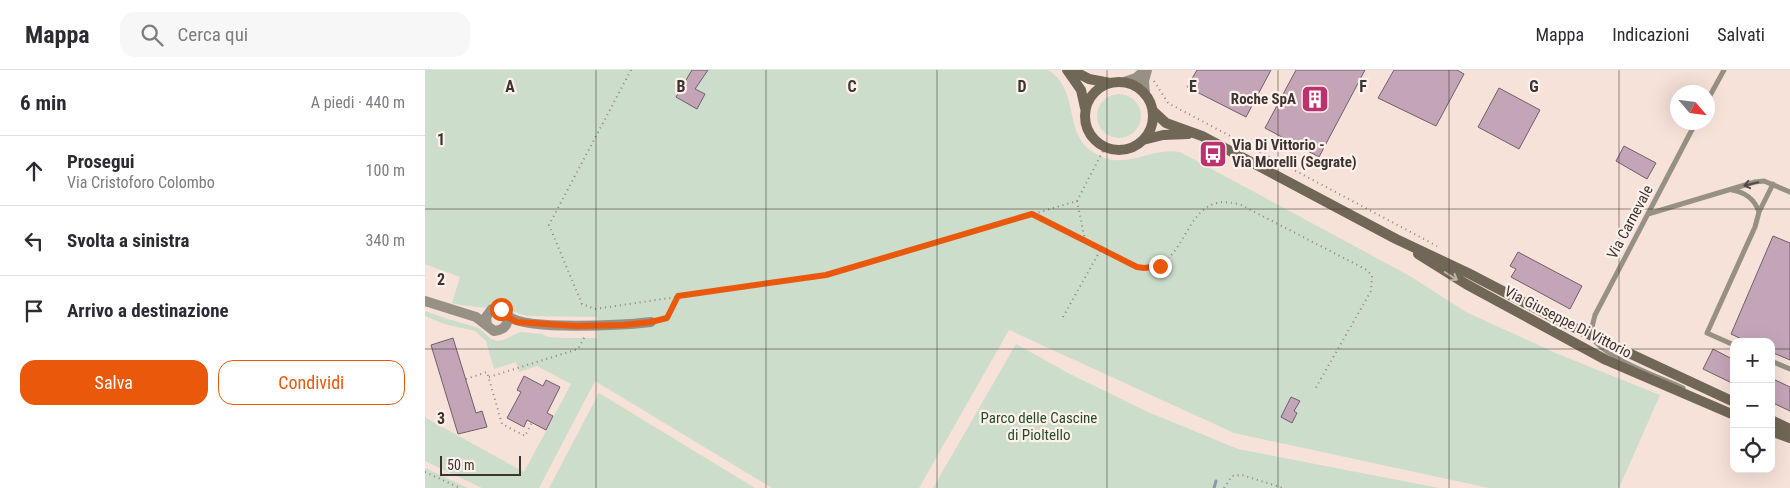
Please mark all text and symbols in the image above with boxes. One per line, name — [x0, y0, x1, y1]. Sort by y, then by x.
search box — [120, 12, 470, 57]
text: Mappa — [25, 21, 90, 49]
icon: search — [138, 21, 166, 49]
text: Cerca qui — [178, 23, 248, 46]
text: Mappa — [1536, 24, 1584, 45]
text: Indicazioni — [1612, 24, 1689, 45]
text: Salvati — [1717, 24, 1765, 45]
text: A — [505, 77, 515, 96]
text: B — [677, 77, 686, 96]
text: C — [847, 77, 857, 96]
text: D — [1017, 77, 1027, 96]
text: E — [1189, 77, 1197, 96]
text: F — [1359, 77, 1367, 96]
text: G — [1529, 77, 1539, 96]
building icon: Roche SpA — [1300, 84, 1330, 114]
north arrow — [1670, 85, 1715, 130]
place label: Roche SpA — [1231, 90, 1296, 108]
text: 6 min — [20, 91, 67, 115]
text: A piedi · 440 m — [311, 93, 405, 112]
text: 1 — [437, 130, 445, 149]
place label: Via Di Vittorio - Via Morelli (Segrate) — [1232, 136, 1357, 171]
bus stop icon: Via Di Vittorio - Via Morelli (Segrate) — [1198, 139, 1228, 169]
text: Prosegui — [67, 150, 135, 173]
icon: ahead — [20, 157, 48, 185]
text: 100 m — [366, 161, 405, 180]
text: Via Cristoforo Colombo — [67, 173, 215, 192]
one-way arrow — [1744, 180, 1760, 189]
street label: Via Carnevale — [1603, 182, 1657, 262]
icon: left — [20, 227, 48, 255]
text: Svolta a sinistra — [67, 229, 189, 252]
text: 340 m — [366, 231, 405, 250]
route end — [1149, 255, 1172, 278]
text: 2 — [437, 270, 445, 289]
one-way arrow — [1444, 271, 1458, 281]
street label: Via Giuseppe Di Vittorio — [1501, 282, 1635, 362]
icon: arrive — [20, 297, 48, 325]
route start — [490, 298, 513, 321]
text: Arrivo a destinazione — [67, 299, 229, 322]
map controls — [1730, 338, 1775, 473]
button: + — [1730, 338, 1775, 383]
button: Salva — [20, 360, 208, 405]
button: Condividi — [218, 360, 405, 405]
button: − — [1730, 383, 1775, 428]
text: 3 — [437, 409, 445, 428]
park label: Parco delle Cascine di Pioltello — [981, 409, 1097, 444]
button: locate — [1730, 428, 1775, 473]
scale bar — [440, 453, 521, 476]
text: 50 m — [447, 457, 475, 473]

